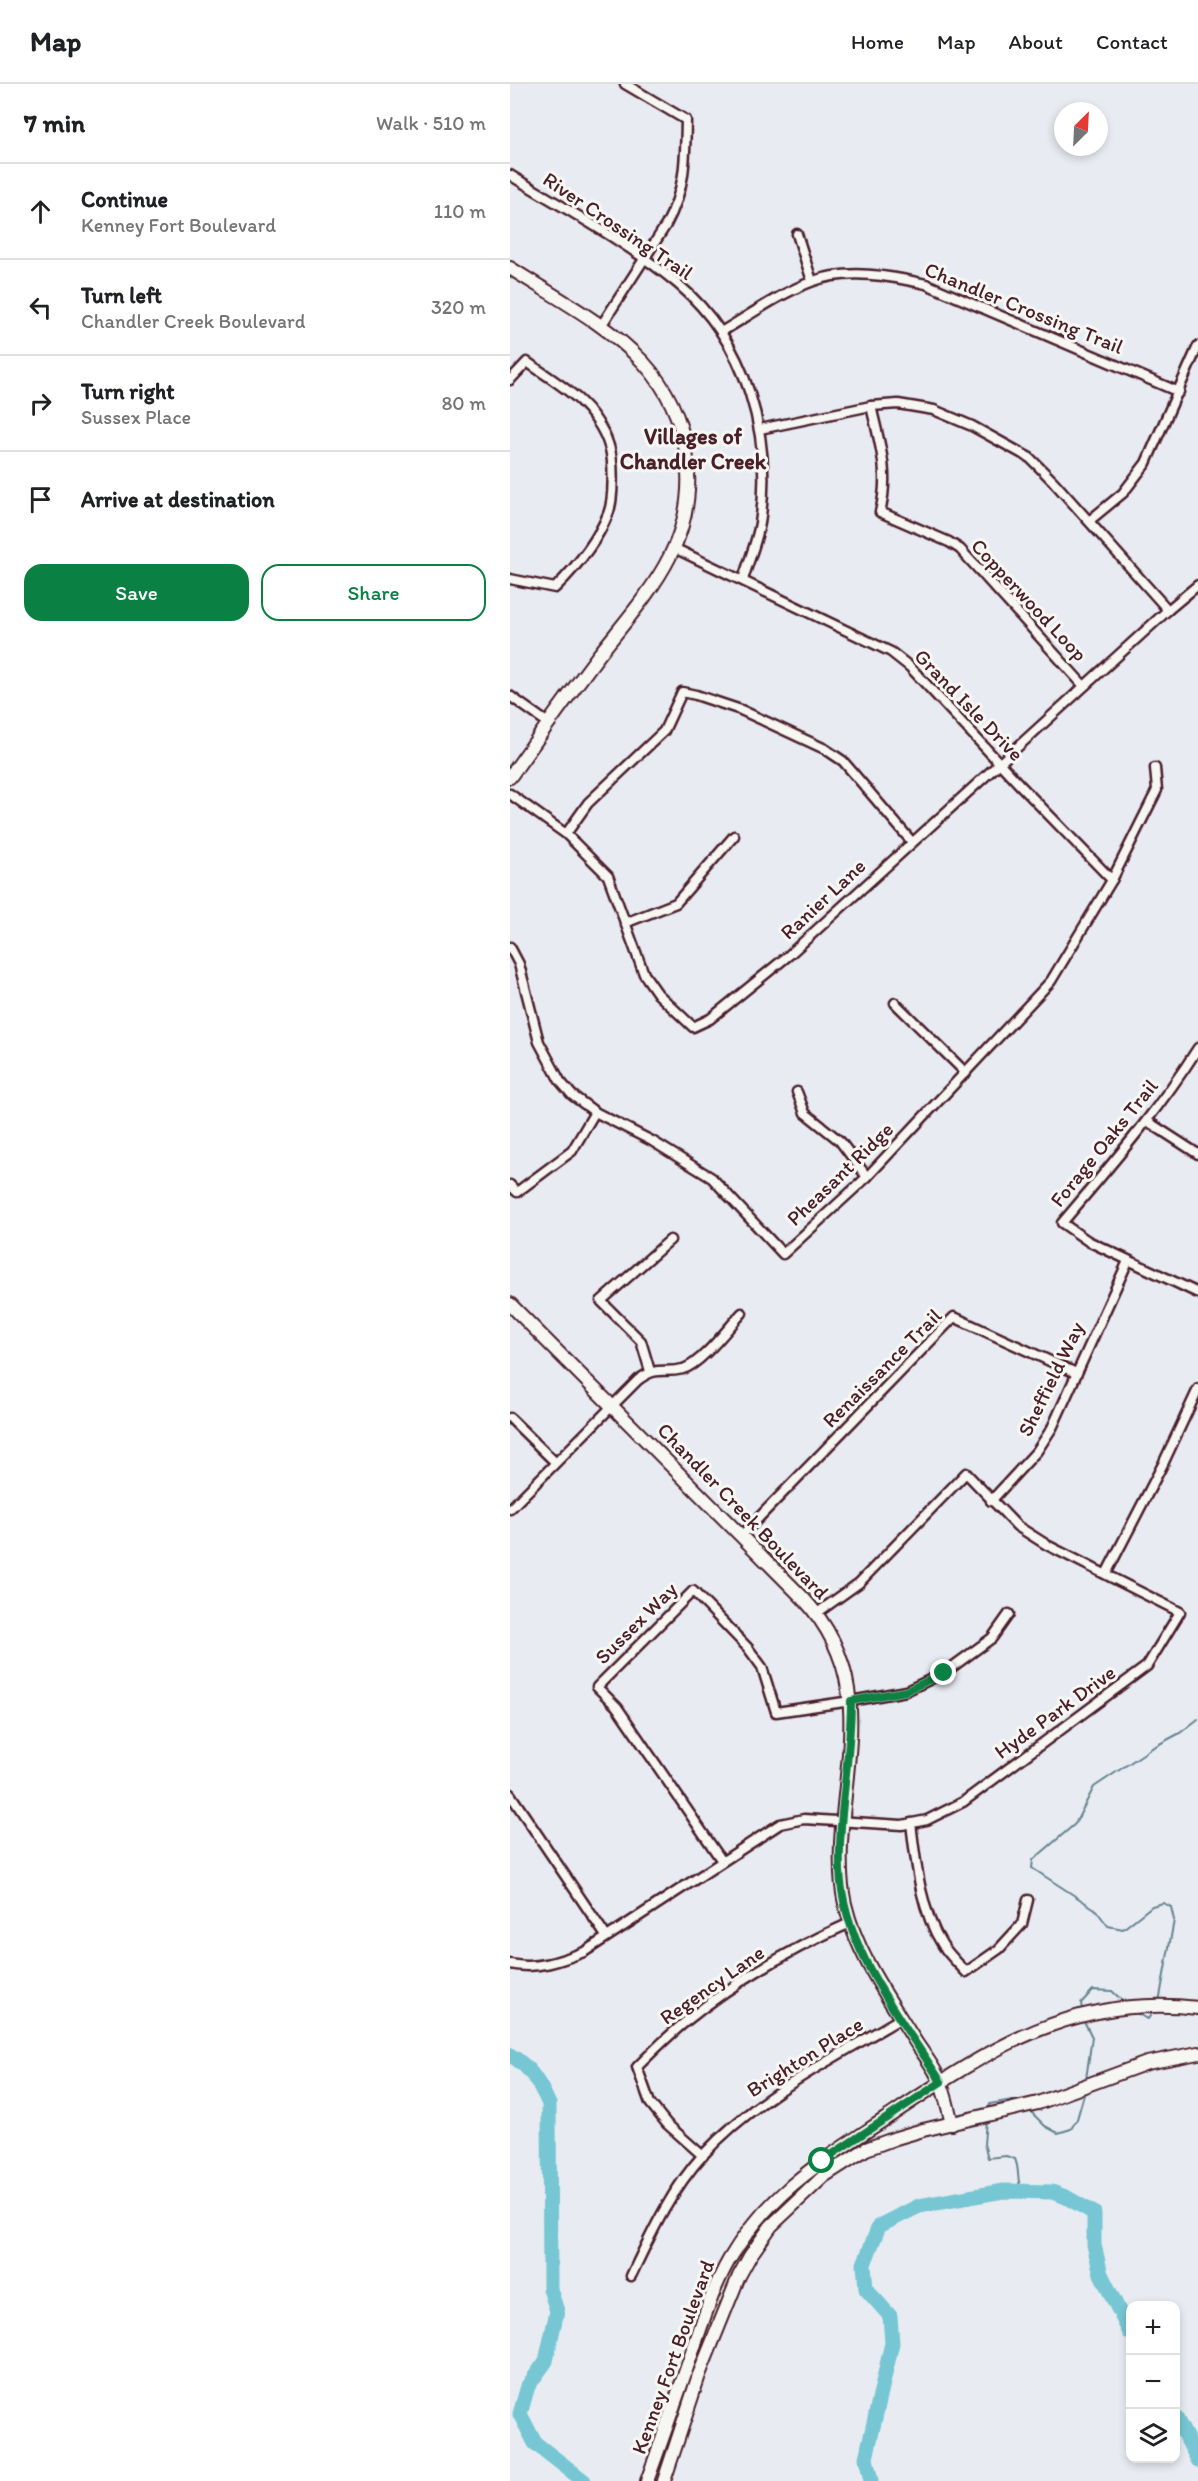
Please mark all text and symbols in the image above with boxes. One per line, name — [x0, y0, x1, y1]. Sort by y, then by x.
text: Map — [30, 24, 81, 58]
text: Home — [851, 29, 904, 54]
text: Map — [937, 29, 976, 54]
text: About — [1009, 29, 1063, 54]
text: Contact — [1096, 29, 1168, 54]
north arrow — [1054, 102, 1108, 156]
text: 7 min — [24, 107, 85, 139]
text: Walk · 510 m — [376, 111, 486, 135]
street label: River Crossing Trail — [538, 166, 698, 285]
text: Continue — [81, 186, 168, 213]
icon: ahead — [24, 195, 57, 228]
text: 110 m — [434, 199, 486, 223]
text: Kenney Fort Boulevard — [81, 213, 276, 237]
street label: Chandler Crossing Trail — [921, 256, 1127, 359]
text: Turn left — [81, 282, 162, 309]
icon: left — [24, 291, 57, 324]
text: 320 m — [431, 295, 486, 319]
text: Chandler Creek Boulevard — [81, 309, 305, 333]
text: Turn right — [81, 378, 175, 405]
icon: right — [24, 387, 57, 420]
text: 80 m — [441, 391, 486, 415]
text: Sussex Place — [81, 405, 191, 429]
district label: Villages of Chandler Creek — [620, 423, 767, 475]
icon: arrive — [24, 483, 57, 516]
text: Arrive at destination — [81, 486, 275, 513]
street label: Copperwood Loop — [966, 533, 1093, 666]
button: Save — [24, 564, 249, 621]
button: Share — [261, 564, 486, 621]
street label: Grand Isle Drive — [910, 643, 1029, 766]
street label: Ranier Lane — [775, 853, 870, 944]
street label: Forage Oaks Trail — [1044, 1074, 1163, 1212]
street label: Pheasant Ridge — [781, 1117, 898, 1231]
street label: Renaissance Trail — [817, 1303, 946, 1432]
street label: Sheffield Way — [1012, 1317, 1089, 1440]
street label: Chandler Creek Boulevard — [653, 1417, 834, 1604]
street label: Sussex Way — [589, 1576, 682, 1669]
route end — [930, 1659, 956, 1685]
street label: Hyde Park Drive — [989, 1659, 1120, 1764]
street label: Regency Lane — [655, 1939, 769, 2030]
street label: Brighton Place — [742, 2011, 867, 2102]
route start — [808, 2147, 834, 2173]
street label: Kenney Fort Boulevard — [626, 2256, 719, 2457]
map controls — [1126, 2301, 1180, 2463]
button: + — [1126, 2301, 1180, 2355]
button: − — [1126, 2355, 1180, 2409]
button: layers — [1126, 2409, 1180, 2463]

